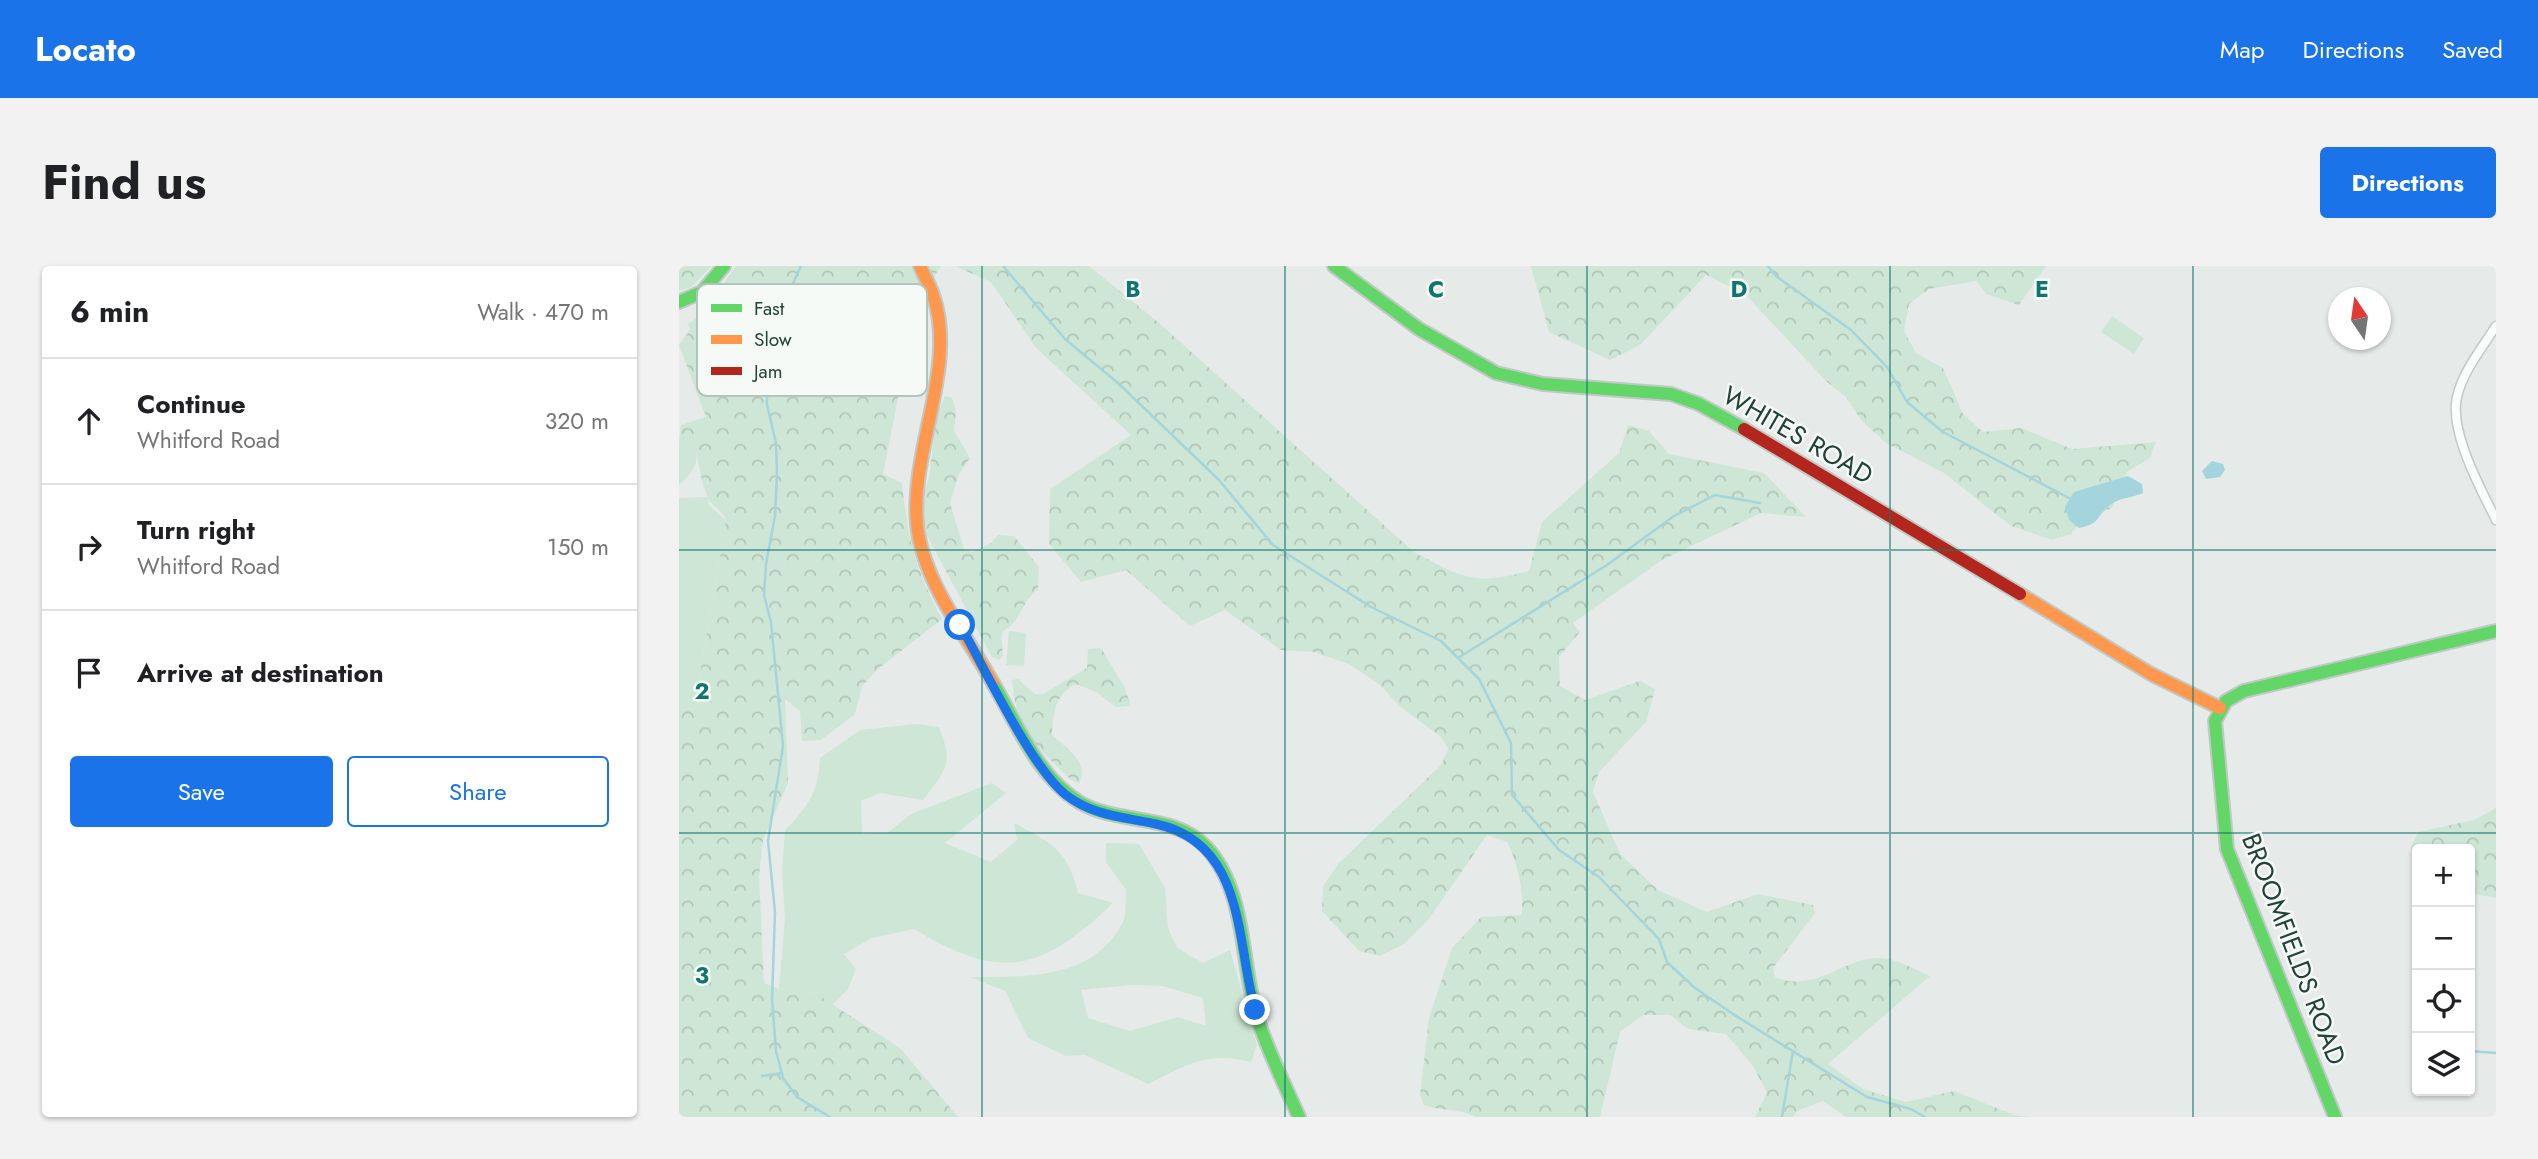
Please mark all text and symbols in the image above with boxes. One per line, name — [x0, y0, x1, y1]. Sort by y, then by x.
text: Locato — [35, 26, 136, 73]
text: Map — [2220, 32, 2265, 67]
text: Directions — [2303, 32, 2404, 67]
text: Saved — [2442, 32, 2503, 67]
text: Find us — [42, 147, 206, 217]
button: Directions — [2320, 147, 2496, 218]
text: B — [1125, 272, 1141, 306]
text: C — [1428, 272, 1444, 306]
text: D — [1731, 272, 1748, 306]
text: E — [2035, 272, 2049, 306]
legend — [697, 284, 927, 396]
north arrow — [2328, 287, 2391, 350]
text: 6 min — [70, 290, 149, 333]
text: Walk · 470 m — [477, 295, 609, 329]
text: Fast — [754, 295, 785, 322]
text: Slow — [754, 326, 792, 353]
text: Jam — [751, 358, 783, 385]
street label: WHITES ROAD — [1716, 376, 1880, 494]
text: Continue — [137, 385, 246, 423]
icon: ahead — [70, 402, 108, 440]
text: 320 m — [545, 404, 609, 438]
text: Whitford Road — [137, 423, 280, 457]
text: Turn right — [137, 511, 255, 549]
icon: right — [70, 528, 108, 566]
text: 150 m — [547, 530, 609, 564]
text: Whitford Road — [137, 549, 280, 583]
route start — [944, 609, 975, 640]
icon: arrive — [70, 654, 108, 692]
text: Arrive at destination — [137, 654, 384, 692]
text: 2 — [694, 674, 710, 708]
button: Save — [70, 756, 333, 827]
button: Share — [347, 756, 609, 827]
street label: BROOMFIELDS ROAD — [2232, 828, 2356, 1070]
map controls — [2412, 844, 2475, 1096]
button: + — [2412, 844, 2475, 907]
button: − — [2412, 907, 2475, 970]
text: 3 — [695, 958, 709, 992]
button: locate — [2412, 970, 2475, 1033]
route end — [1239, 994, 1270, 1025]
button: layers — [2412, 1033, 2475, 1096]

